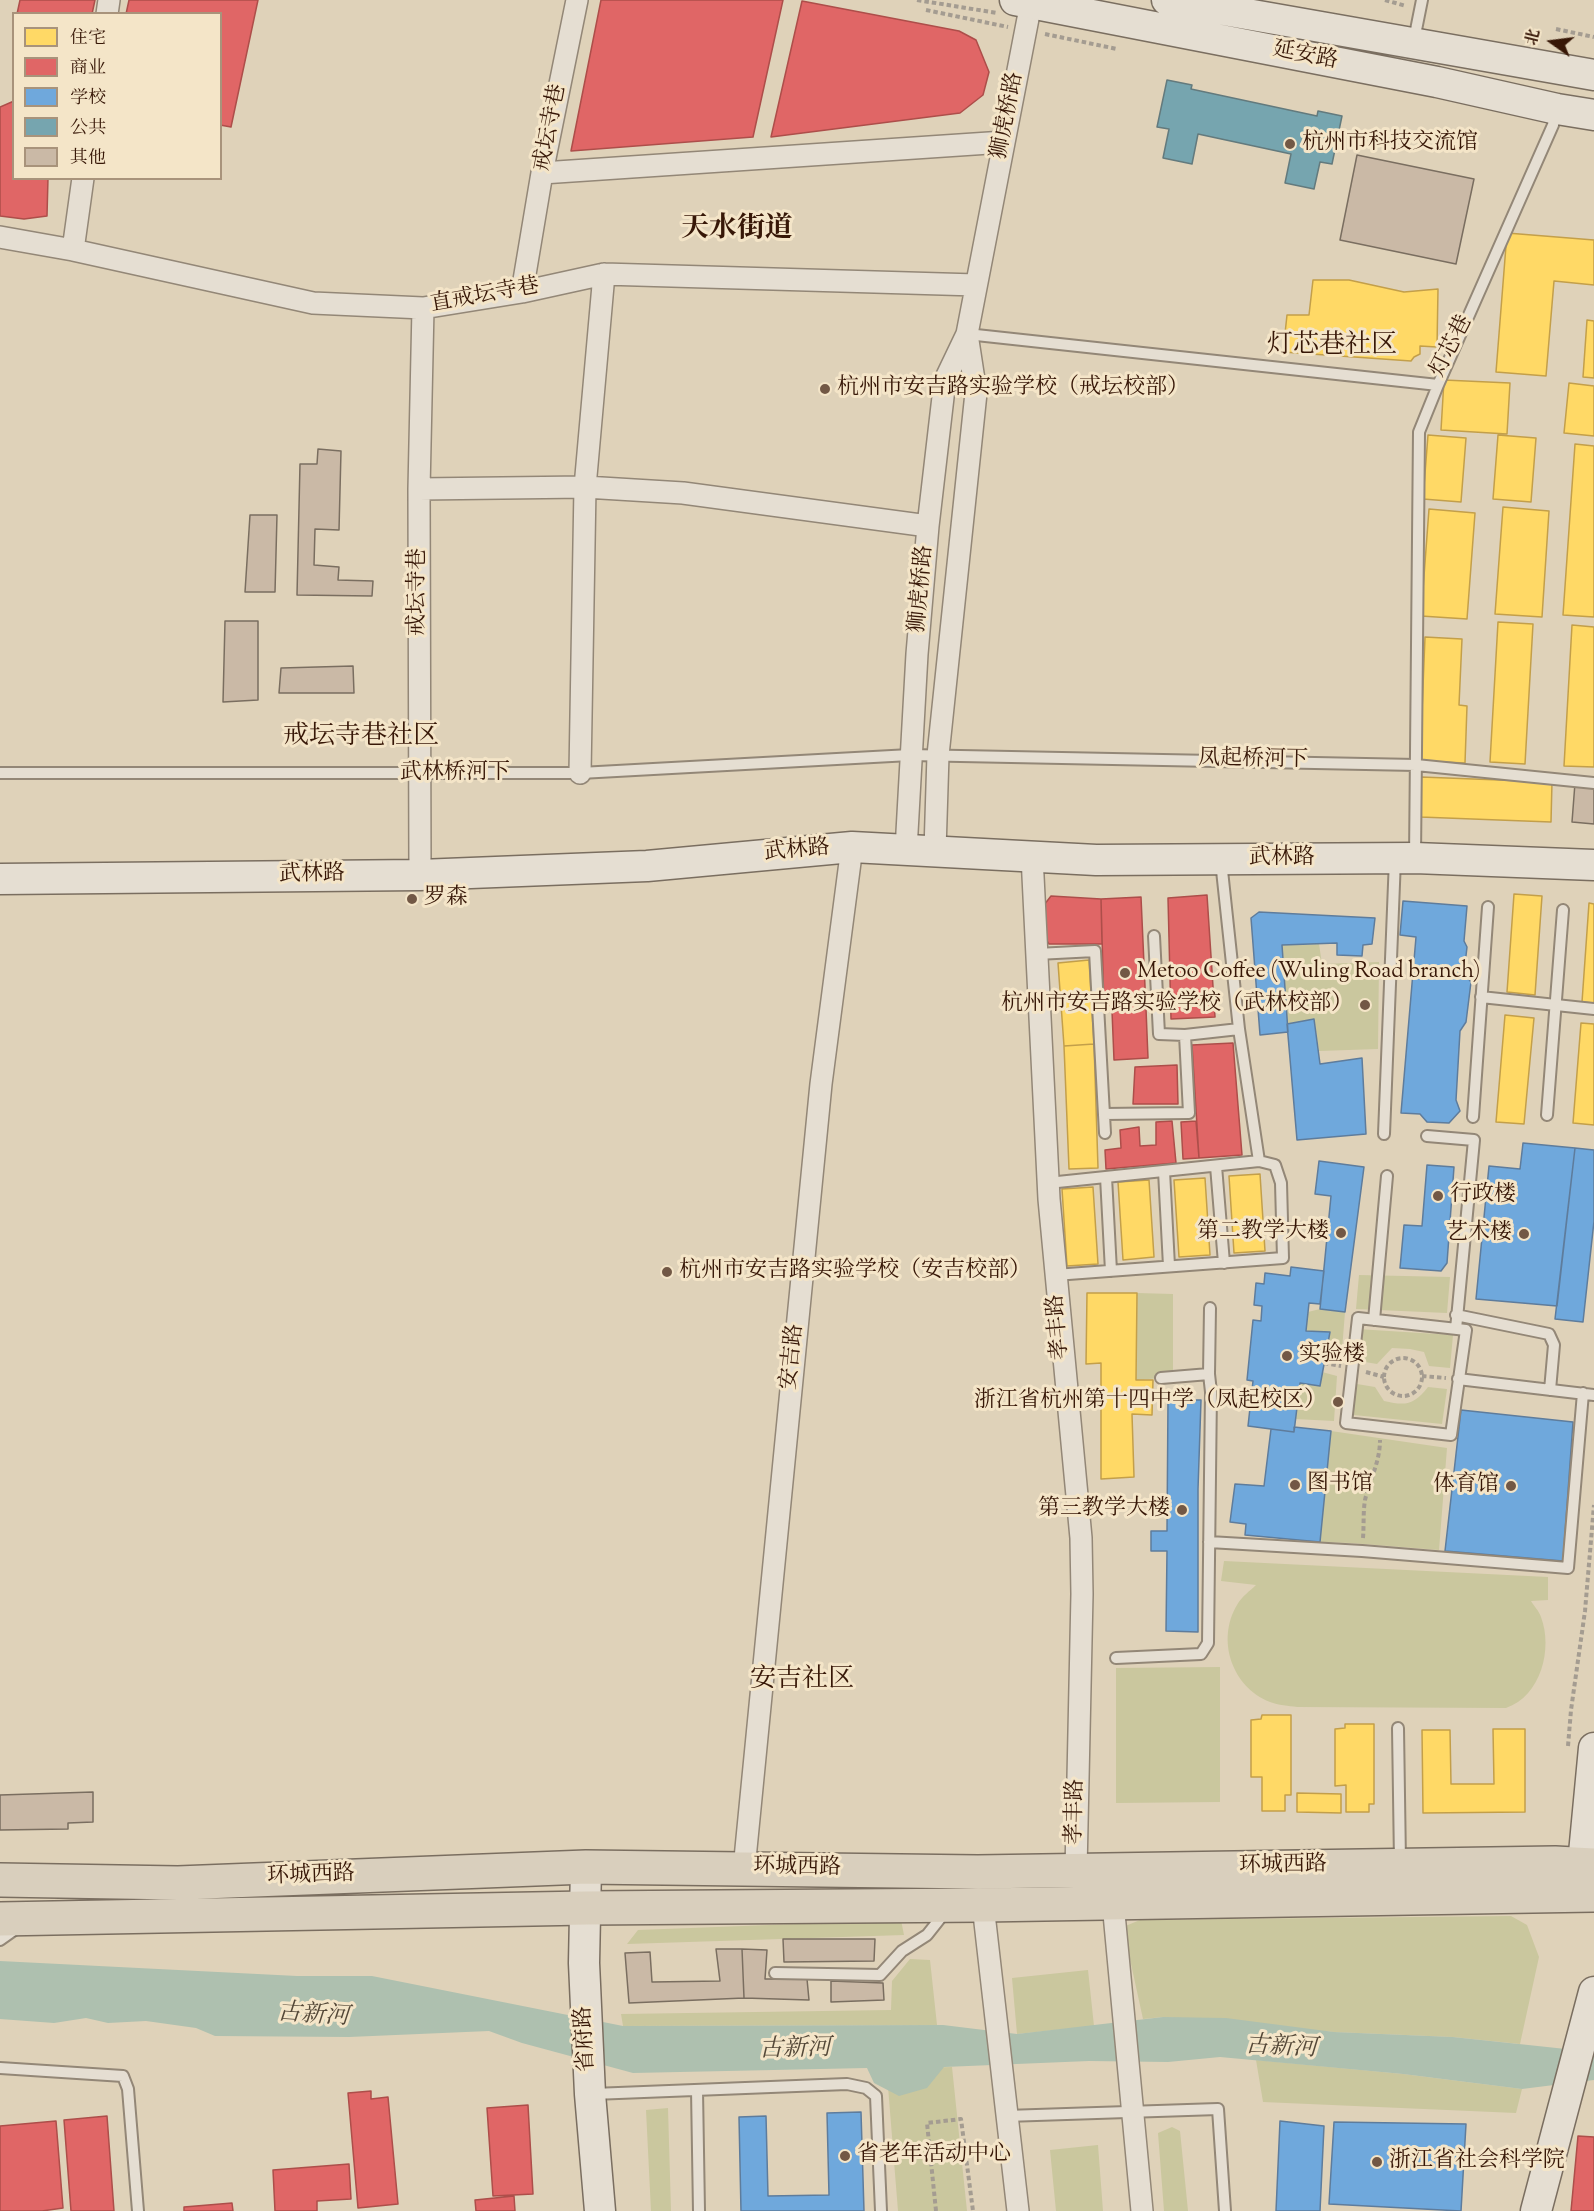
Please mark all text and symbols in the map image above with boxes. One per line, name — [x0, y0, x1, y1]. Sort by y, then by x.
legend — [12, 12, 222, 180]
north arrow — [1522, 12, 1582, 72]
text: 住宅 — [70, 26, 106, 52]
text: 北 — [1521, 27, 1547, 48]
street label: 延安路 — [1270, 38, 1340, 76]
text: 商业 — [70, 56, 106, 82]
street label: 狮虎桥路 — [988, 70, 1030, 162]
street label: 戒坛寺巷 — [531, 82, 573, 174]
text: 学校 — [70, 86, 106, 112]
text: 公共 — [70, 116, 106, 142]
place label: 杭州市科技交流馆 — [1302, 131, 1478, 157]
marker: 杭州市科技交流馆 — [1283, 137, 1297, 151]
text: 其他 — [70, 146, 106, 172]
district label: 天水街道 — [681, 214, 793, 248]
street label: 直戒坛寺巷 — [429, 274, 541, 320]
street label: 灯芯巷 — [1426, 312, 1480, 382]
district label: 灯芯巷社区 — [1267, 332, 1397, 364]
place label: 杭州市安吉路实验学校（戒坛校部） — [837, 376, 1189, 402]
marker: 杭州市安吉路实验学校（戒坛校部） — [818, 382, 832, 396]
street label: 狮虎桥路 — [906, 544, 940, 634]
street label: 戒坛寺巷 — [406, 548, 432, 636]
district label: 戒坛寺巷社区 — [283, 723, 439, 755]
street label: 凤起桥河下 — [1198, 747, 1308, 775]
street label: 武林桥河下 — [400, 761, 510, 787]
street label: 武林路 — [763, 836, 831, 868]
street label: 武林路 — [1249, 846, 1315, 872]
street label: 武林路 — [279, 862, 345, 890]
place label: 罗森 — [424, 886, 468, 912]
marker: 罗森 — [405, 892, 419, 906]
place label: Metoo Coffee (Wuling Road branch) — [1137, 960, 1480, 986]
marker: Metoo Coffee (Wuling Road branch) — [1118, 966, 1132, 980]
place label: 杭州市安吉路实验学校（武林校部） — [1001, 992, 1353, 1018]
marker: 杭州市安吉路实验学校（武林校部） — [1358, 998, 1372, 1012]
place label: 行政楼 — [1450, 1183, 1516, 1209]
marker: 行政楼 — [1431, 1189, 1445, 1203]
place label: 第二教学大楼 — [1197, 1220, 1329, 1246]
place label: 艺术楼 — [1446, 1221, 1512, 1247]
marker: 第二教学大楼 — [1334, 1226, 1348, 1240]
marker: 艺术楼 — [1517, 1227, 1531, 1241]
place label: 杭州市安吉路实验学校（安吉校部） — [679, 1259, 1031, 1285]
marker: 杭州市安吉路实验学校（安吉校部） — [660, 1265, 674, 1279]
street label: 孝丰路 — [1044, 1293, 1076, 1361]
street label: 安吉路 — [777, 1323, 811, 1391]
place label: 实验楼 — [1299, 1343, 1365, 1369]
marker: 实验楼 — [1280, 1349, 1294, 1363]
place label: 浙江省杭州第十四中学（凤起校区） — [974, 1389, 1326, 1415]
marker: 浙江省杭州第十四中学（凤起校区） — [1331, 1395, 1345, 1409]
place label: 图书馆 — [1307, 1472, 1373, 1498]
place label: 体育馆 — [1433, 1473, 1499, 1499]
marker: 图书馆 — [1288, 1478, 1302, 1492]
marker: 体育馆 — [1504, 1479, 1518, 1493]
place label: 第三教学大楼 — [1038, 1497, 1170, 1523]
marker: 第三教学大楼 — [1175, 1503, 1189, 1517]
district label: 安吉社区 — [750, 1666, 854, 1698]
street label: 孝丰路 — [1063, 1779, 1091, 1845]
street label: 环城西路 — [1239, 1853, 1327, 1881]
street label: 环城西路 — [753, 1855, 841, 1883]
street label: 环城西路 — [267, 1862, 355, 1892]
water label: 古新河 — [276, 2000, 350, 2034]
street label: 省府路 — [572, 2005, 602, 2073]
water label: 古新河 — [1244, 2033, 1318, 2065]
water label: 古新河 — [759, 2036, 831, 2066]
place label: 省老年活动中心 — [857, 2143, 1011, 2169]
marker: 省老年活动中心 — [838, 2149, 852, 2163]
place label: 浙江省社会科学院 — [1389, 2149, 1565, 2175]
marker: 浙江省社会科学院 — [1370, 2155, 1384, 2169]

